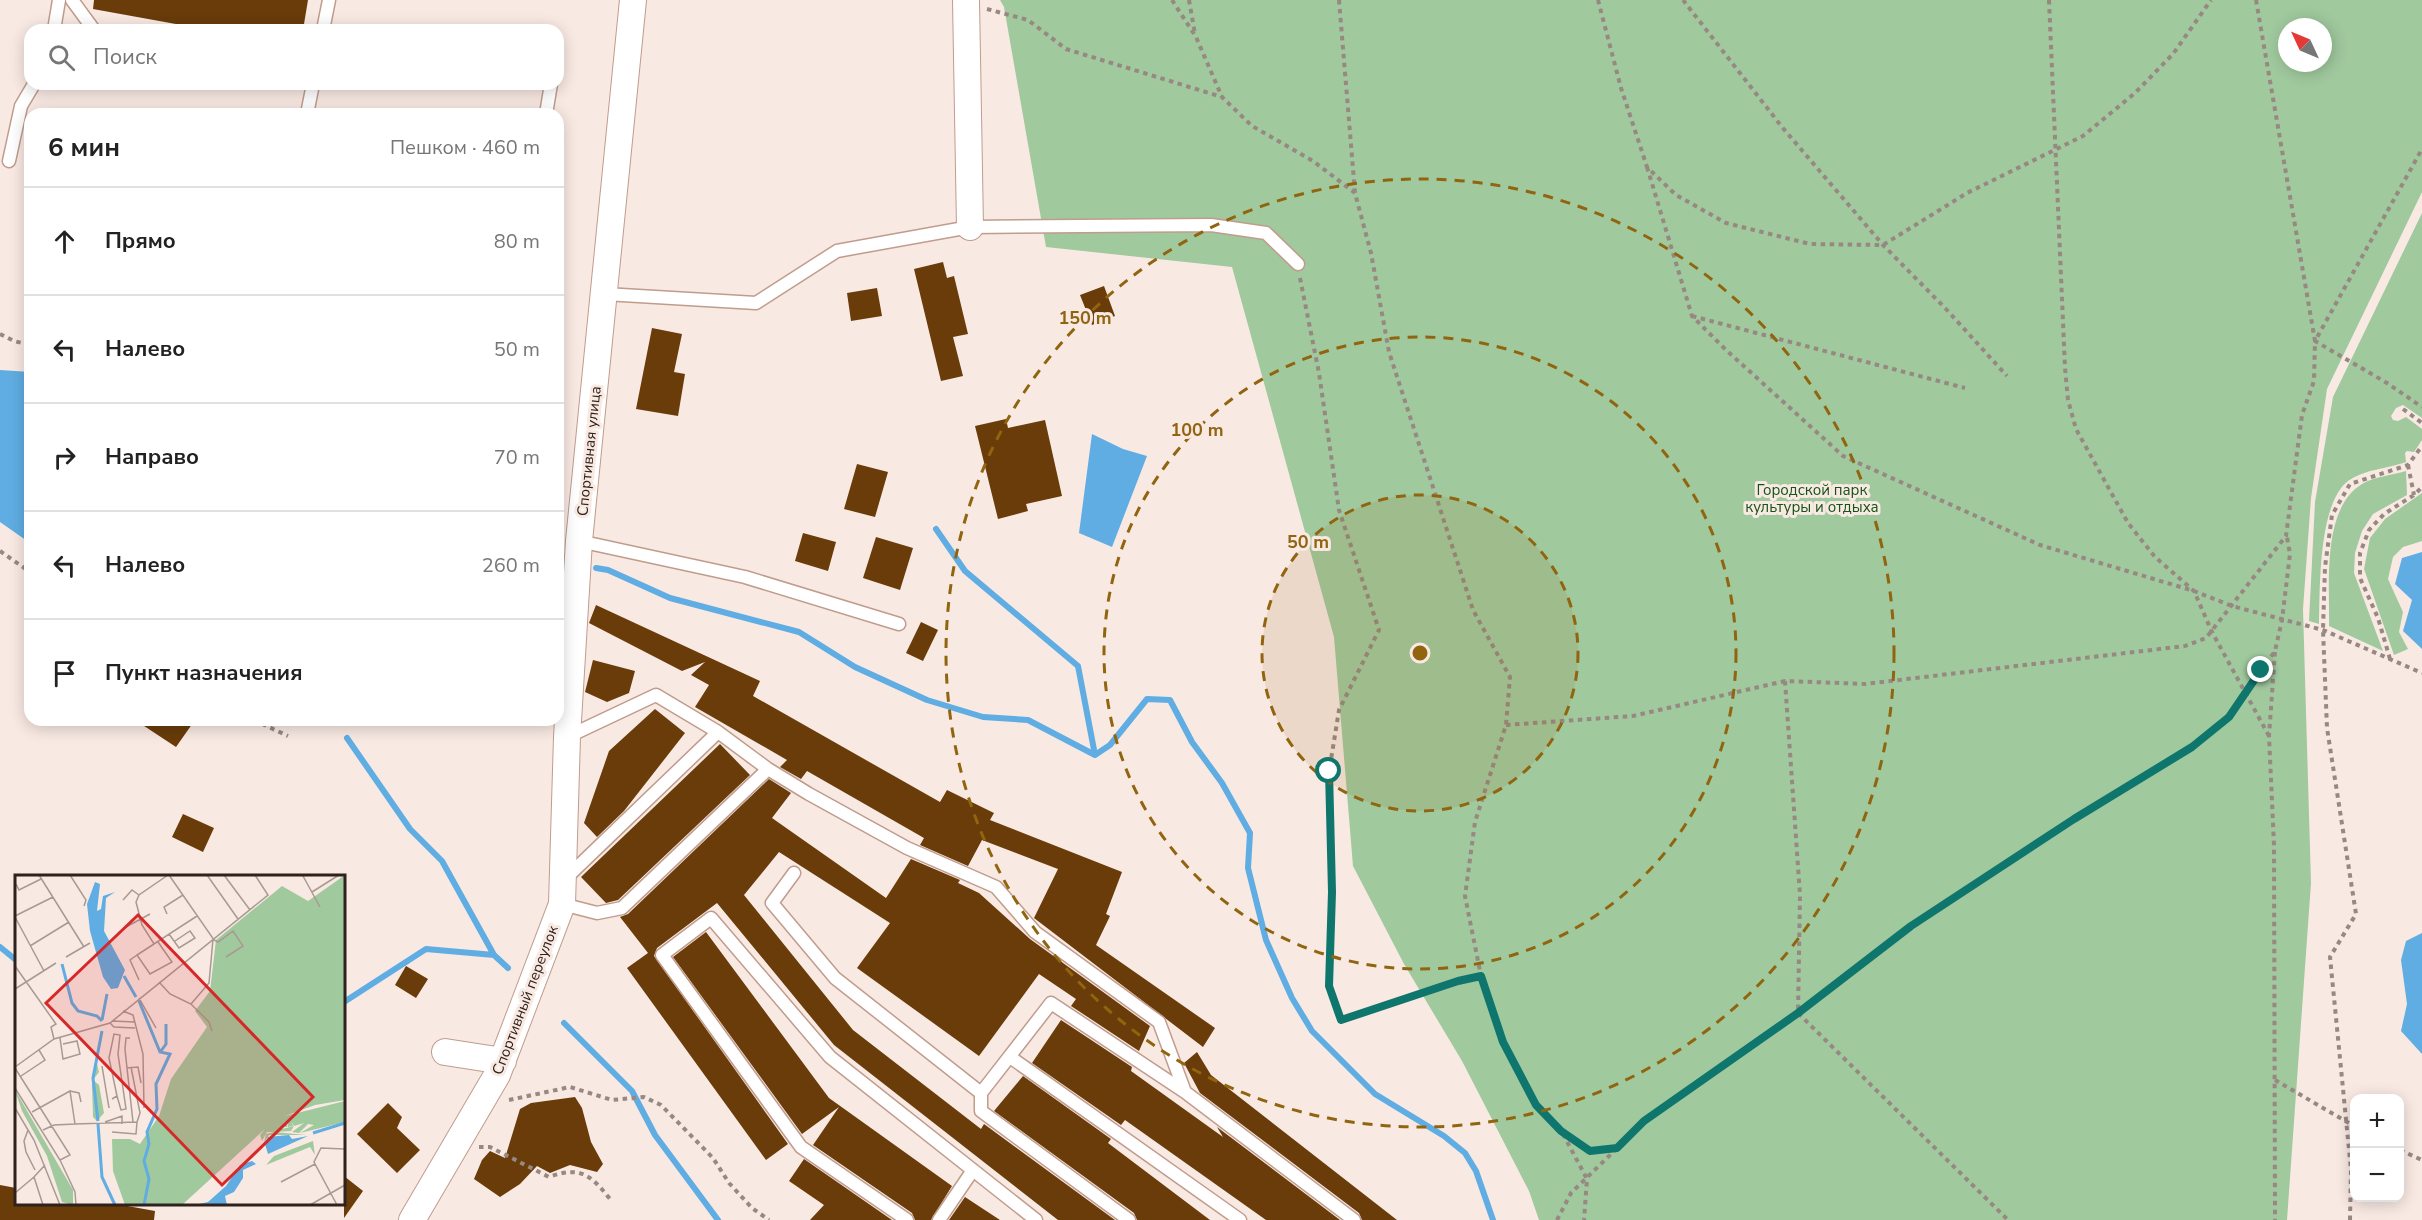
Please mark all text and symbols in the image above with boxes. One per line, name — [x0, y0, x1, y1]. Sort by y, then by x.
north arrow — [2278, 18, 2332, 72]
search box — [24, 24, 564, 90]
icon: search — [45, 41, 78, 74]
text: Поиск — [93, 42, 157, 72]
text: 6 мин — [48, 130, 120, 165]
text: Пешком · 460 m — [390, 134, 540, 161]
icon: ahead — [48, 225, 81, 258]
text: Прямо — [105, 226, 176, 256]
text: 80 m — [494, 228, 540, 255]
text: 150 m — [1058, 306, 1112, 330]
icon: left — [48, 333, 81, 366]
text: Налево — [105, 334, 185, 364]
text: 50 m — [494, 336, 540, 363]
street label: Спортивная улица — [572, 385, 606, 517]
text: 100 m — [1170, 418, 1224, 442]
icon: right — [48, 441, 81, 474]
text: Направо — [105, 442, 199, 472]
text: 70 m — [494, 444, 540, 471]
park label: Городской парк культуры и отдыха — [1745, 480, 1879, 517]
text: 50 m — [1287, 530, 1329, 554]
icon: left — [48, 549, 81, 582]
text: Налево — [105, 550, 185, 580]
text: 260 m — [482, 552, 540, 579]
centre of rings — [1410, 643, 1430, 663]
route end — [2247, 656, 2273, 682]
icon: arrive — [48, 657, 81, 690]
text: Пункт назначения — [105, 658, 303, 688]
route start — [1315, 757, 1341, 783]
inset map — [15, 875, 345, 1205]
street label: Спортивный переулок — [487, 922, 563, 1078]
map controls — [2350, 1094, 2404, 1202]
button: + — [2350, 1094, 2404, 1148]
button: − — [2350, 1148, 2404, 1202]

